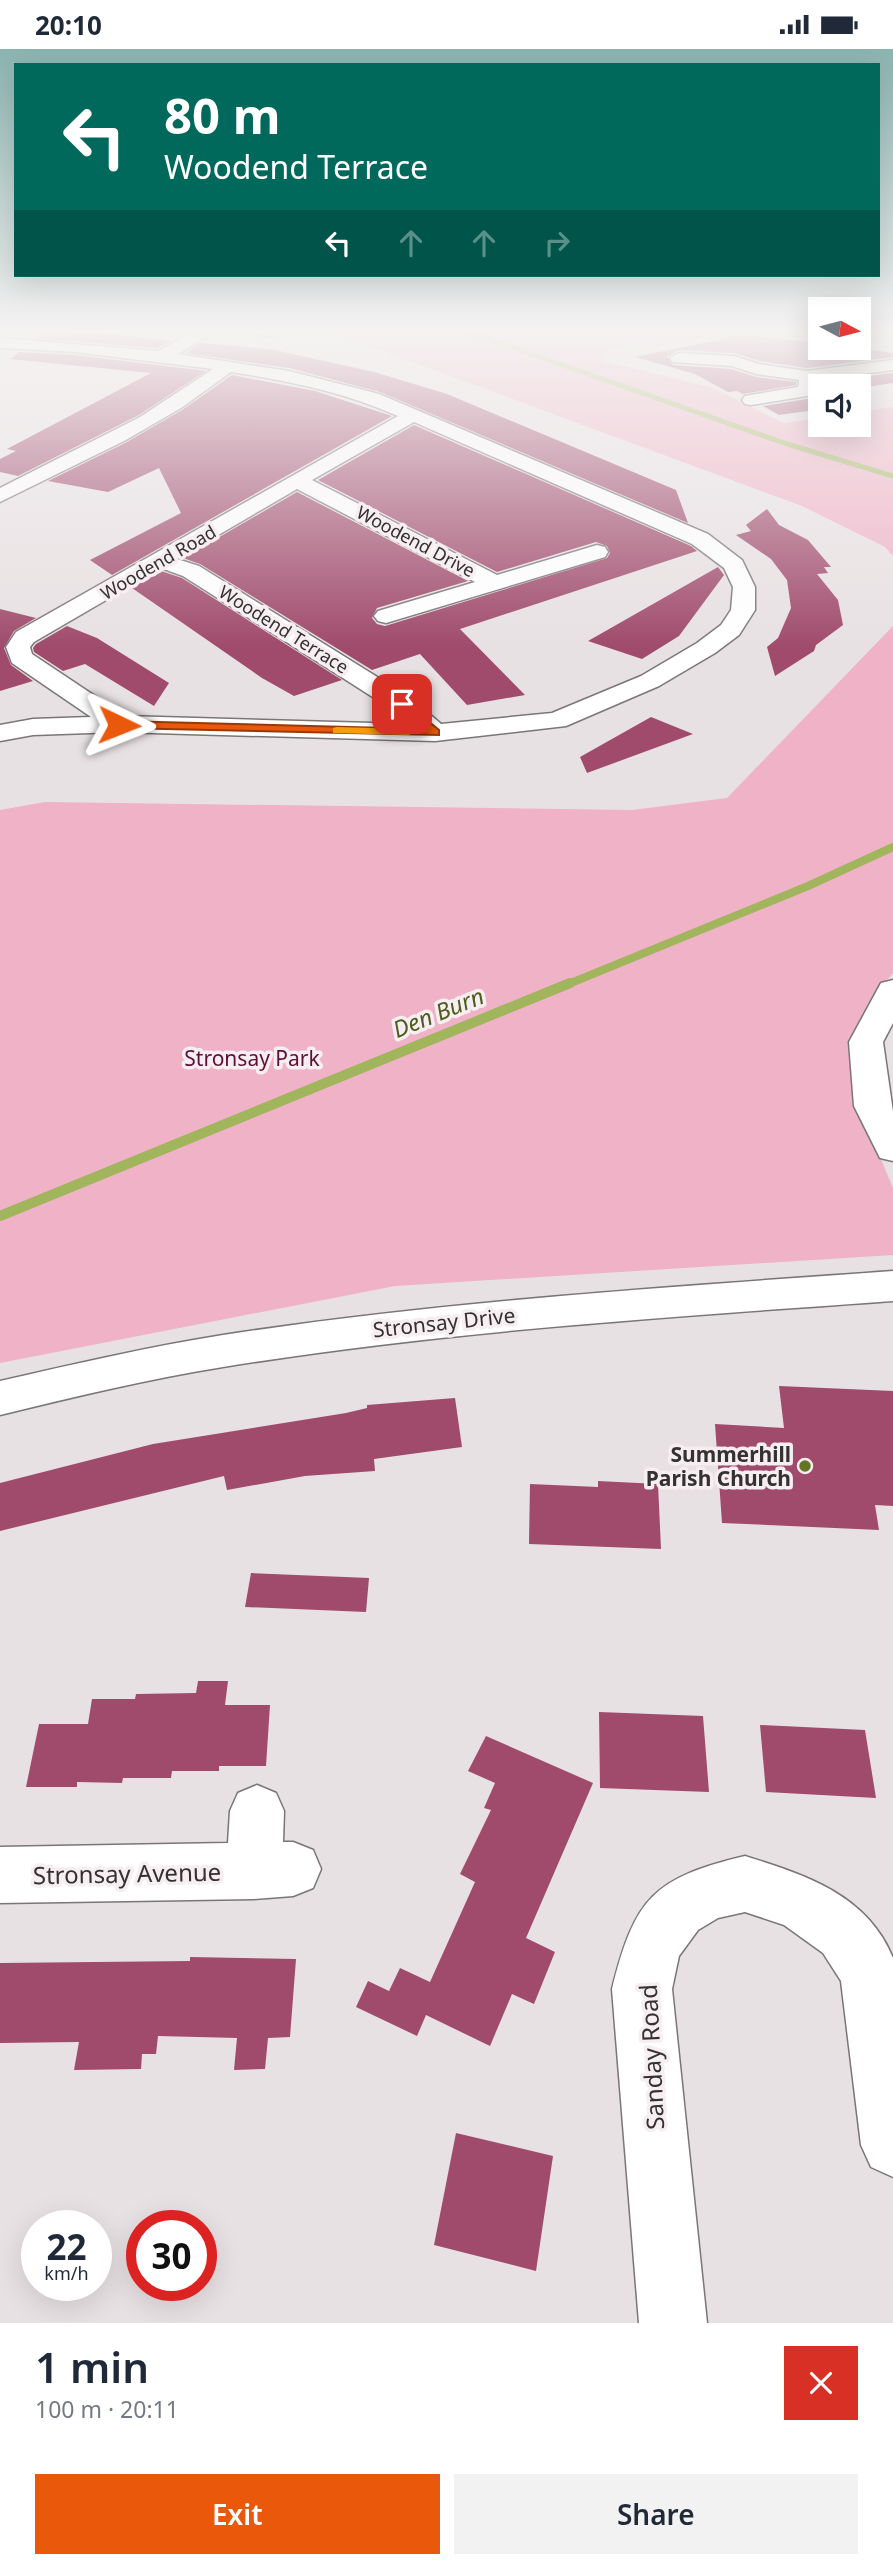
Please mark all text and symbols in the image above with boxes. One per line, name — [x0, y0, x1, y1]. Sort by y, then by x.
text: 20:10 — [35, 7, 102, 43]
text: 80 m — [164, 82, 281, 148]
icon: left — [49, 91, 140, 182]
text: Woodend Terrace — [164, 145, 428, 188]
icon: left — [319, 224, 357, 262]
icon: ahead — [392, 224, 430, 262]
icon: ahead — [465, 224, 503, 262]
icon: right — [538, 224, 576, 262]
north arrow — [808, 297, 872, 361]
map controls — [808, 297, 871, 437]
button: sound — [808, 374, 871, 437]
street label: Woodend Drive — [353, 500, 479, 582]
street label: Woodend Road — [96, 519, 220, 605]
street label: Woodend Terrace — [215, 579, 353, 679]
pin — [372, 674, 432, 734]
icon: arrive — [383, 685, 421, 723]
position arrow — [82, 688, 156, 762]
water label: Den Burn — [388, 979, 488, 1045]
park label: Stronsay Park — [184, 1044, 320, 1072]
street label: Stronsay Drive — [371, 1301, 517, 1343]
place label: Summerhill Parish Church — [646, 1440, 791, 1492]
marker: Summerhill Parish Church — [797, 1458, 813, 1474]
street label: Stronsay Avenue — [33, 1855, 221, 1891]
street label: Sanday Road — [631, 1983, 671, 2131]
speed limit sign: 30 — [126, 2210, 217, 2301]
text: 22 — [46, 2223, 87, 2270]
text: km/h — [44, 2261, 89, 2285]
text: 1 min — [35, 2338, 149, 2395]
button: close — [784, 2346, 858, 2420]
text: 100 m · 20:11 — [35, 2393, 179, 2425]
button: Exit — [35, 2474, 440, 2554]
button: Share — [454, 2474, 858, 2554]

